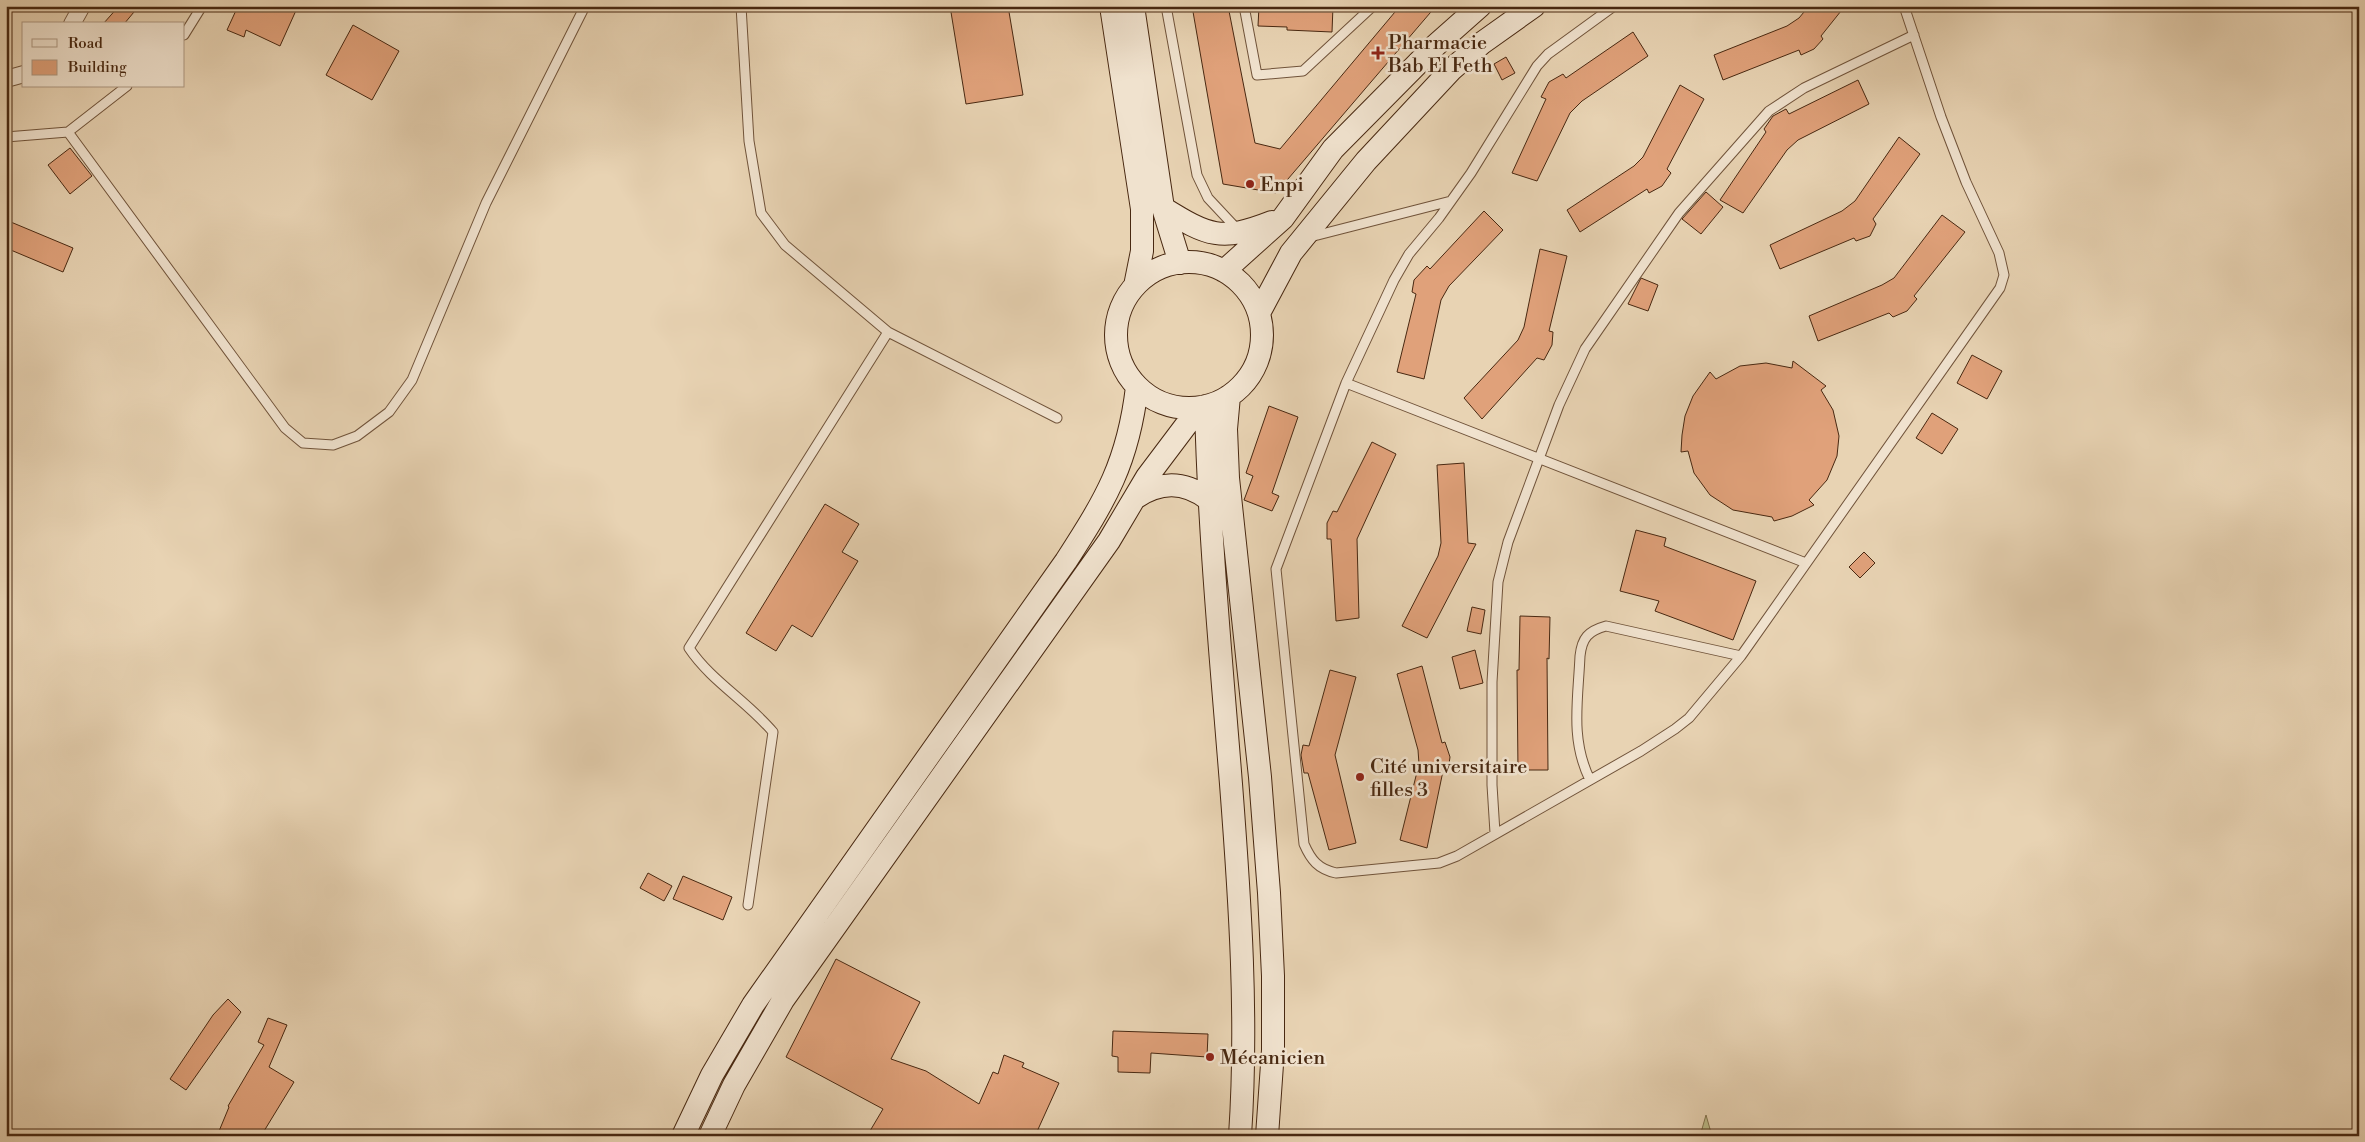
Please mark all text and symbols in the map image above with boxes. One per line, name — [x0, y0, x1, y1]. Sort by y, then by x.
legend — [22, 22, 185, 88]
place label: Pharmacie Bab El Feth — [1387, 31, 1493, 79]
text: Road — [68, 34, 103, 53]
marker: Pharmacie Bab El Feth — [1372, 47, 1384, 59]
text: Building — [67, 58, 127, 77]
place label: Enpi — [1260, 173, 1304, 198]
marker: Enpi — [1244, 178, 1256, 190]
place label: Cité universitaire filles 3 — [1370, 755, 1527, 803]
marker: Cité universitaire filles 3 — [1354, 771, 1366, 783]
place label: Mécanicien — [1220, 1046, 1325, 1071]
marker: Mécanicien — [1204, 1051, 1216, 1063]

